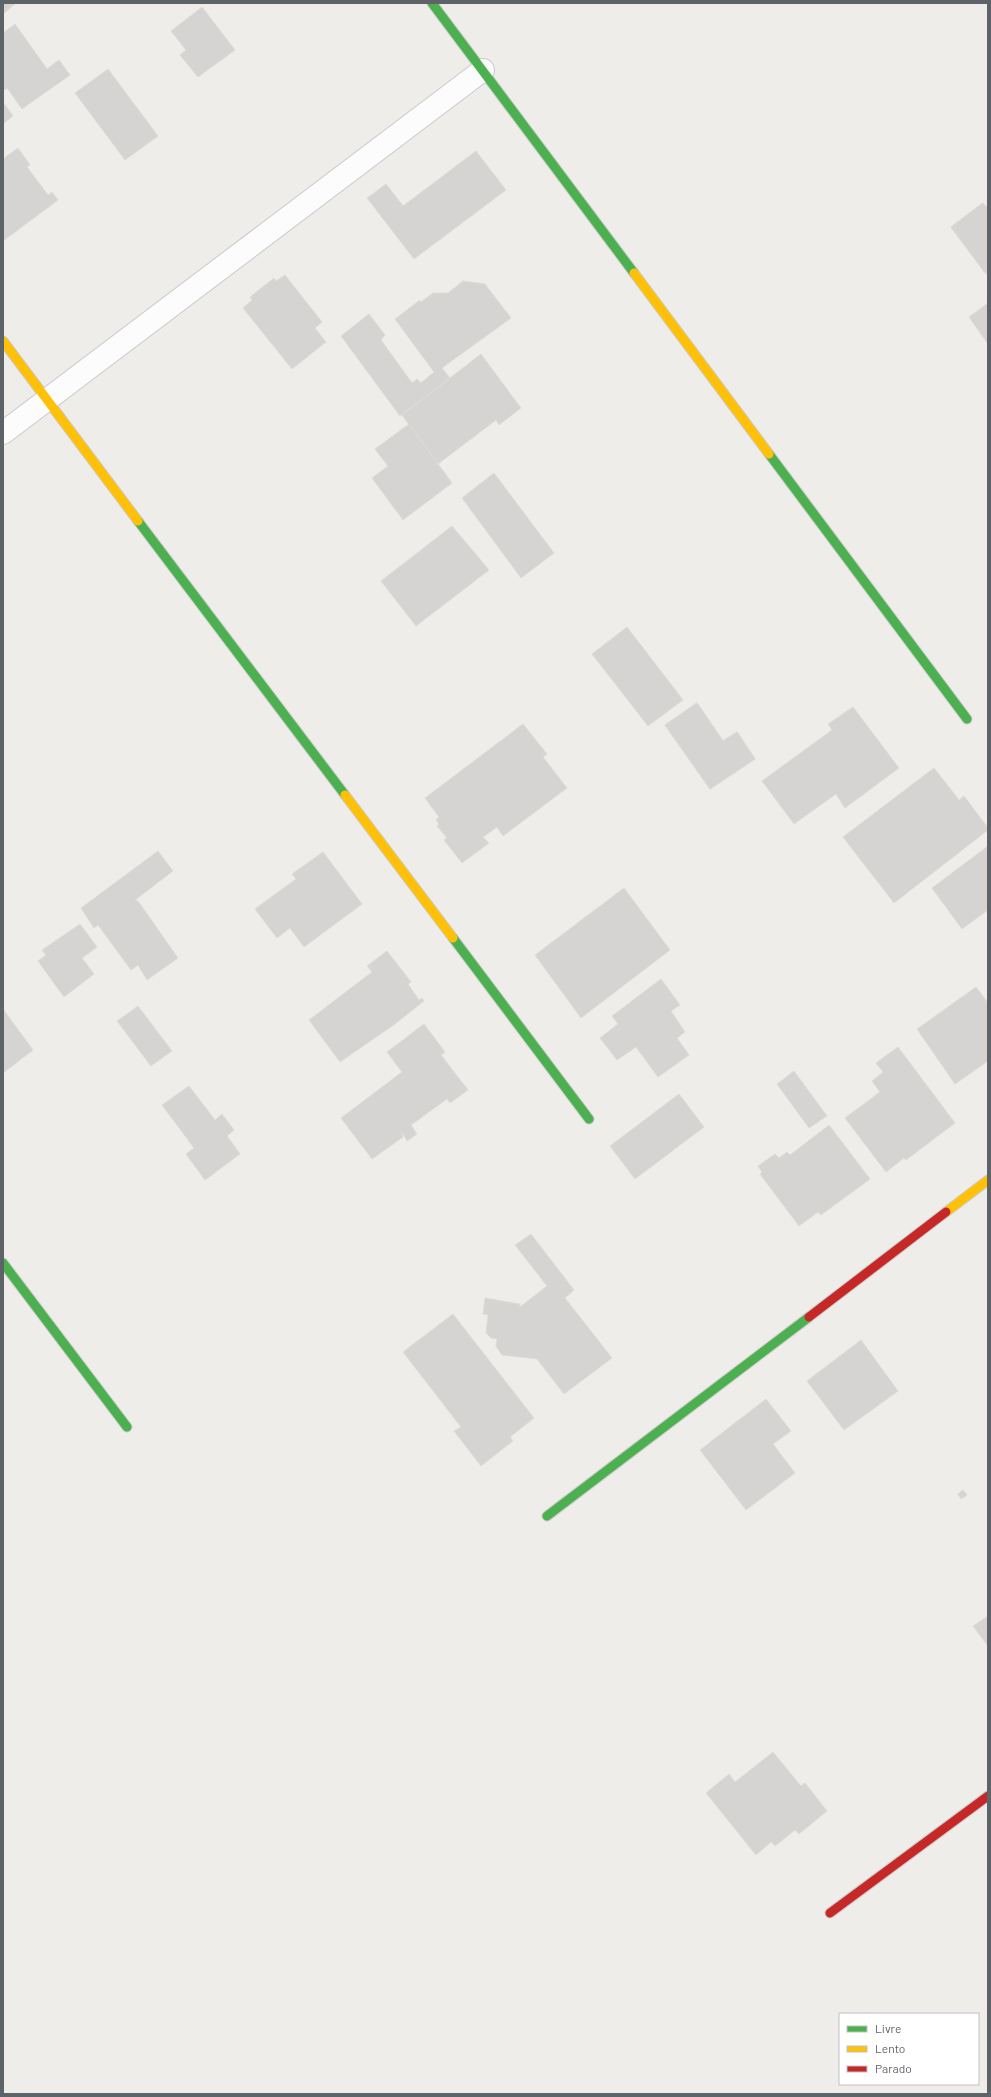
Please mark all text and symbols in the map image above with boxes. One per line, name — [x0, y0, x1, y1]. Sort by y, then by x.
legend — [839, 2013, 979, 2085]
text: Livre — [875, 2021, 901, 2035]
text: Lento — [875, 2041, 905, 2055]
text: Parado — [875, 2061, 912, 2075]

